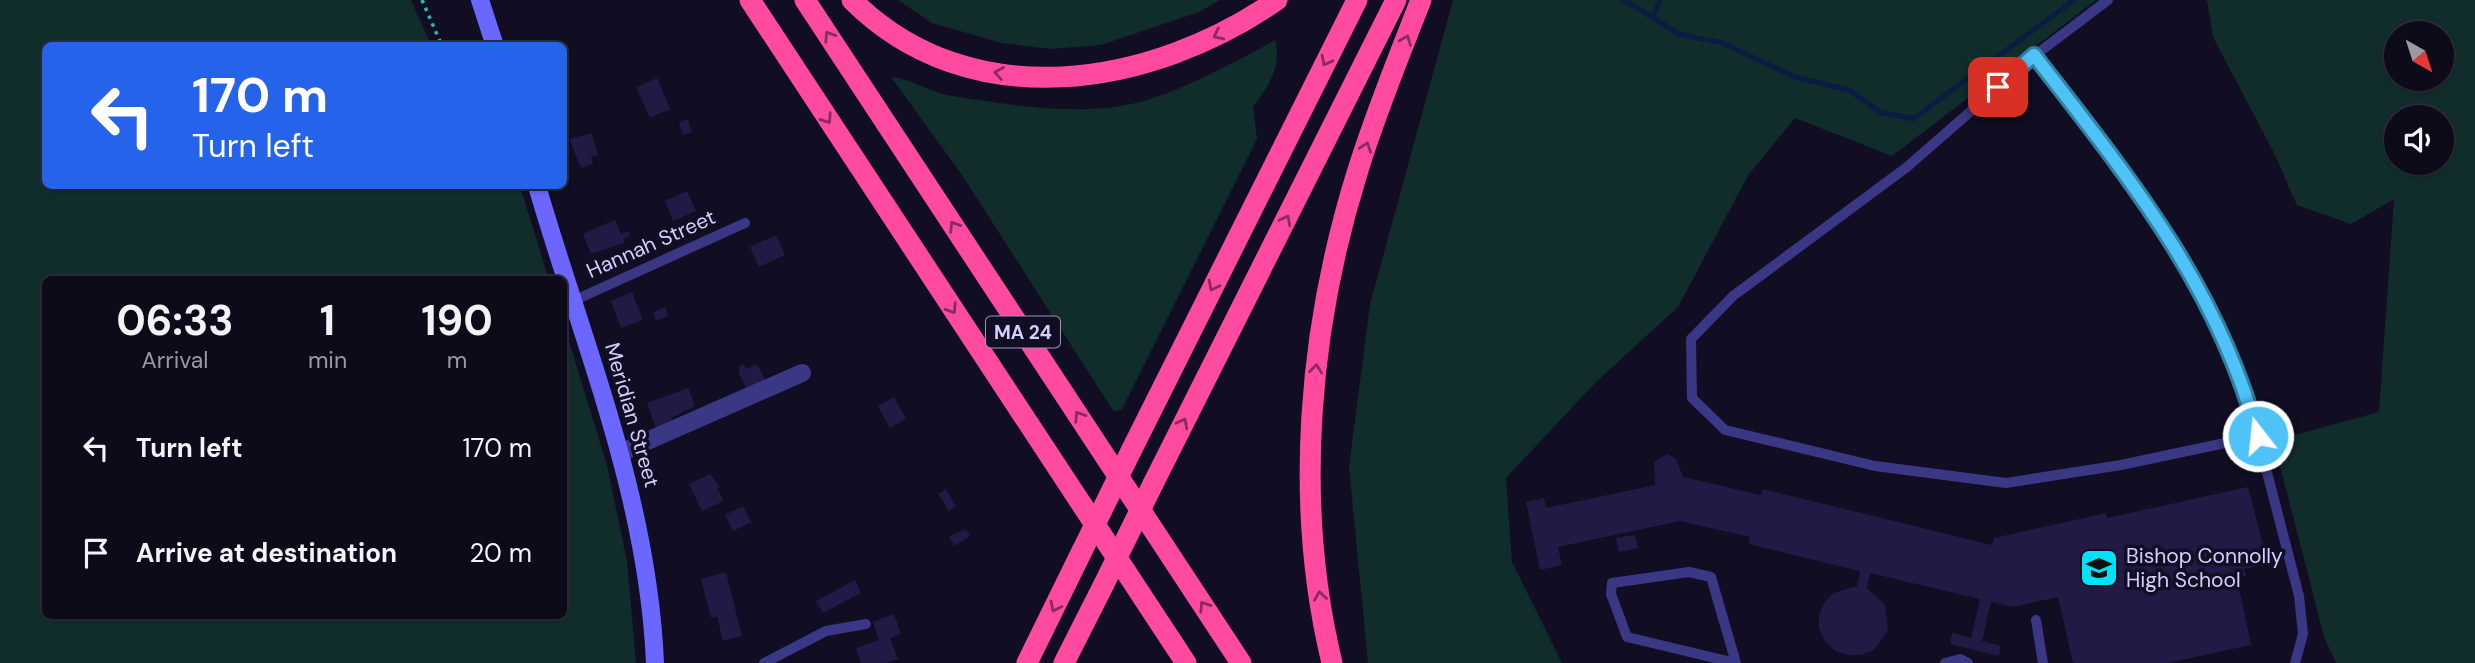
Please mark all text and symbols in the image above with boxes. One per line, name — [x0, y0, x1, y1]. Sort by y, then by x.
north arrow — [2384, 21, 2454, 91]
map controls — [2384, 21, 2454, 175]
one-way arrow — [1213, 26, 1225, 40]
one-way arrow — [824, 31, 837, 44]
one-way arrow — [1397, 34, 1411, 46]
one-way arrow — [1321, 54, 1335, 66]
pin — [1968, 57, 2028, 117]
text: 170 m — [192, 63, 328, 127]
one-way arrow — [993, 67, 1005, 82]
icon: arrive — [1979, 68, 2017, 106]
icon: left — [77, 70, 168, 161]
button: sound — [2384, 105, 2454, 175]
one-way arrow — [819, 111, 832, 124]
text: Turn left — [192, 125, 314, 167]
one-way arrow — [1358, 142, 1372, 154]
street label: Hannah Street — [582, 203, 720, 285]
one-way arrow — [1277, 215, 1291, 227]
one-way arrow — [949, 221, 962, 234]
one-way arrow — [1208, 279, 1222, 291]
text: 06:33 — [116, 293, 234, 348]
text: 1 — [320, 293, 335, 348]
text: 190 — [421, 293, 493, 348]
one-way arrow — [944, 301, 957, 314]
road number: MA 24 — [986, 316, 1060, 348]
street label: Meridian Street — [598, 339, 666, 491]
text: Arrival — [141, 345, 208, 375]
text: min — [308, 345, 347, 375]
text: m — [447, 345, 467, 375]
one-way arrow — [1309, 363, 1324, 375]
position arrow — [2221, 399, 2295, 473]
one-way arrow — [1074, 411, 1087, 424]
one-way arrow — [1175, 418, 1189, 430]
icon: left — [77, 429, 115, 467]
text: Turn left — [136, 431, 243, 465]
text: 170 m — [463, 431, 532, 465]
icon: arrive — [77, 534, 115, 572]
text: Arrive at destination — [136, 536, 397, 570]
text: 20 m — [469, 536, 532, 570]
place label: Bishop Connolly High School — [2126, 542, 2283, 594]
school or university icon: Bishop Connolly High School — [2078, 547, 2120, 589]
one-way arrow — [1312, 590, 1327, 602]
one-way arrow — [1049, 600, 1063, 612]
one-way arrow — [1199, 601, 1212, 614]

